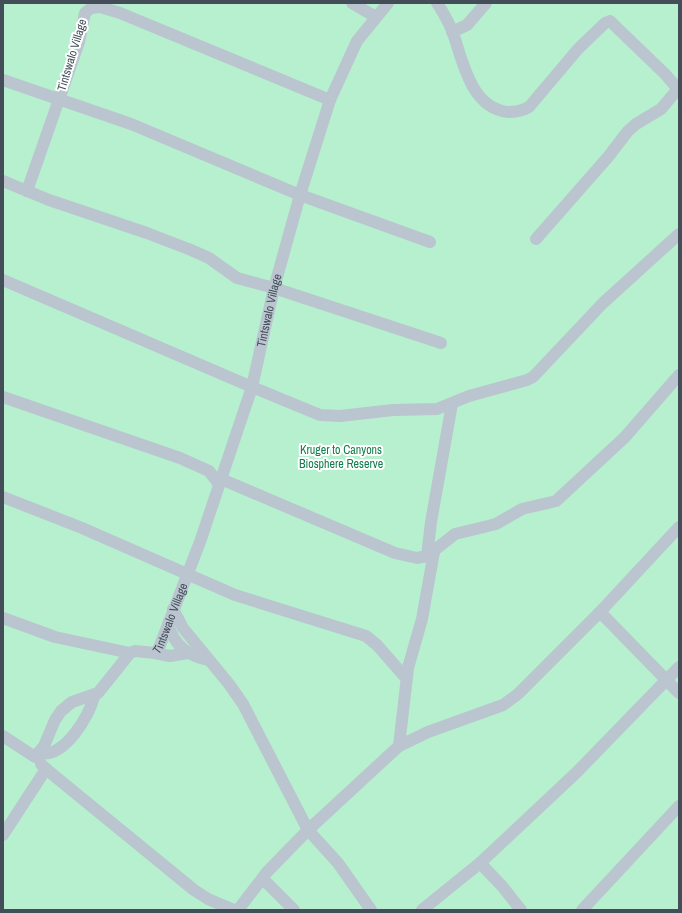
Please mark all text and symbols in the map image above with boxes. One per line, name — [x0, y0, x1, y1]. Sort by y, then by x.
street label: Tintswalo Village — [53, 17, 91, 93]
street label: Tintswalo Village — [253, 272, 286, 349]
park label: Kruger to Canyons Biosphere Reserve — [299, 442, 383, 472]
street label: Tintswalo Village — [149, 581, 191, 657]

